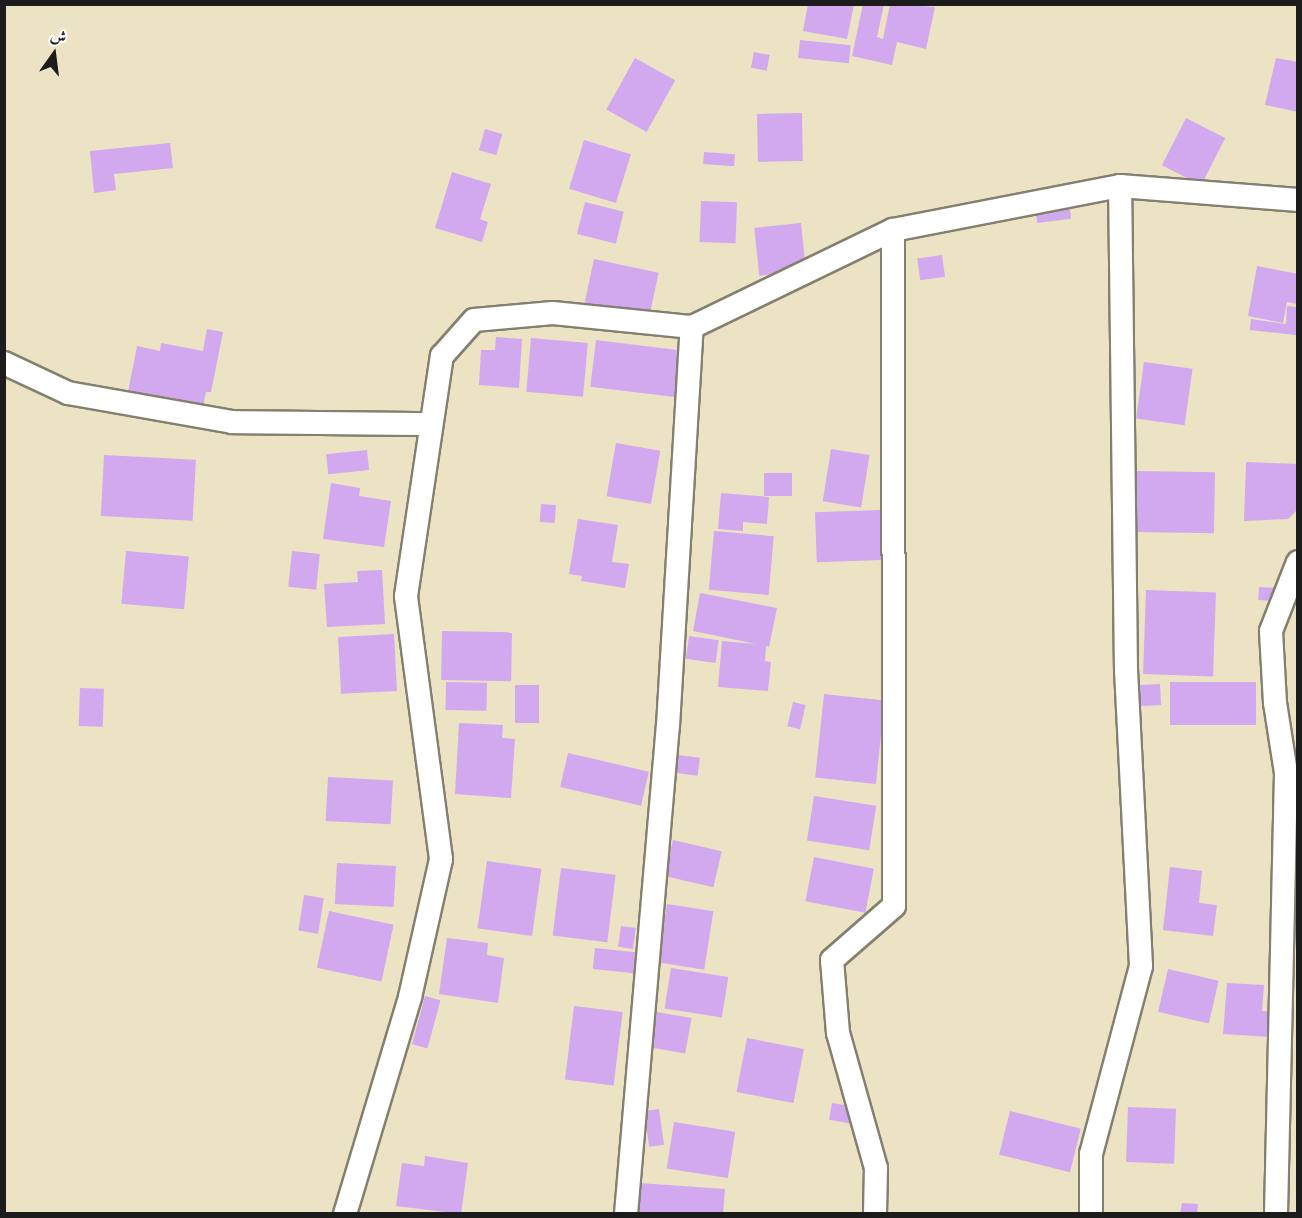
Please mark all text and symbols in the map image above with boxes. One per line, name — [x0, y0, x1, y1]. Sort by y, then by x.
north arrow — [24, 24, 84, 84]
text: ش — [48, 25, 68, 48]

